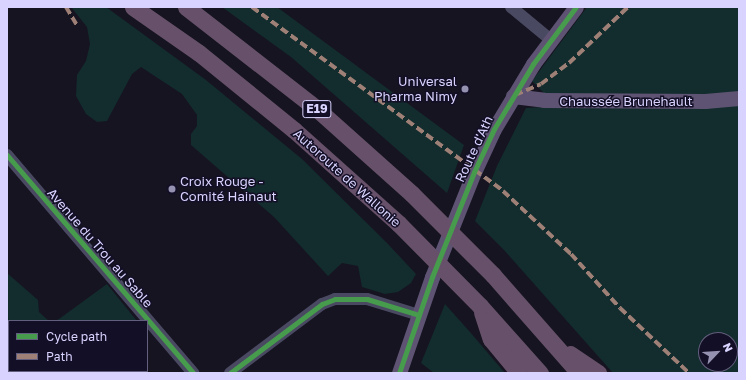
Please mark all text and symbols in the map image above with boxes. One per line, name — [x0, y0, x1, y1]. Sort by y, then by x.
place label: Universal Pharma Nimy — [374, 74, 457, 105]
marker: Universal Pharma Nimy — [460, 84, 470, 94]
street label: Chaussée Brunehault — [559, 93, 693, 109]
road number: E19 — [302, 99, 332, 119]
street label: Route d'Ath — [452, 113, 496, 185]
street label: Autoroute de Wallonie — [290, 126, 404, 230]
place label: Croix Rouge - Comité Hainaut — [180, 174, 277, 205]
marker: Croix Rouge - Comité Hainaut — [167, 184, 177, 194]
street label: Avenue du Trou au Sable — [44, 185, 156, 311]
legend — [8, 320, 148, 372]
text: Cycle path — [46, 329, 107, 344]
north arrow — [698, 332, 738, 372]
text: N — [721, 341, 736, 354]
text: Path — [46, 349, 73, 364]

